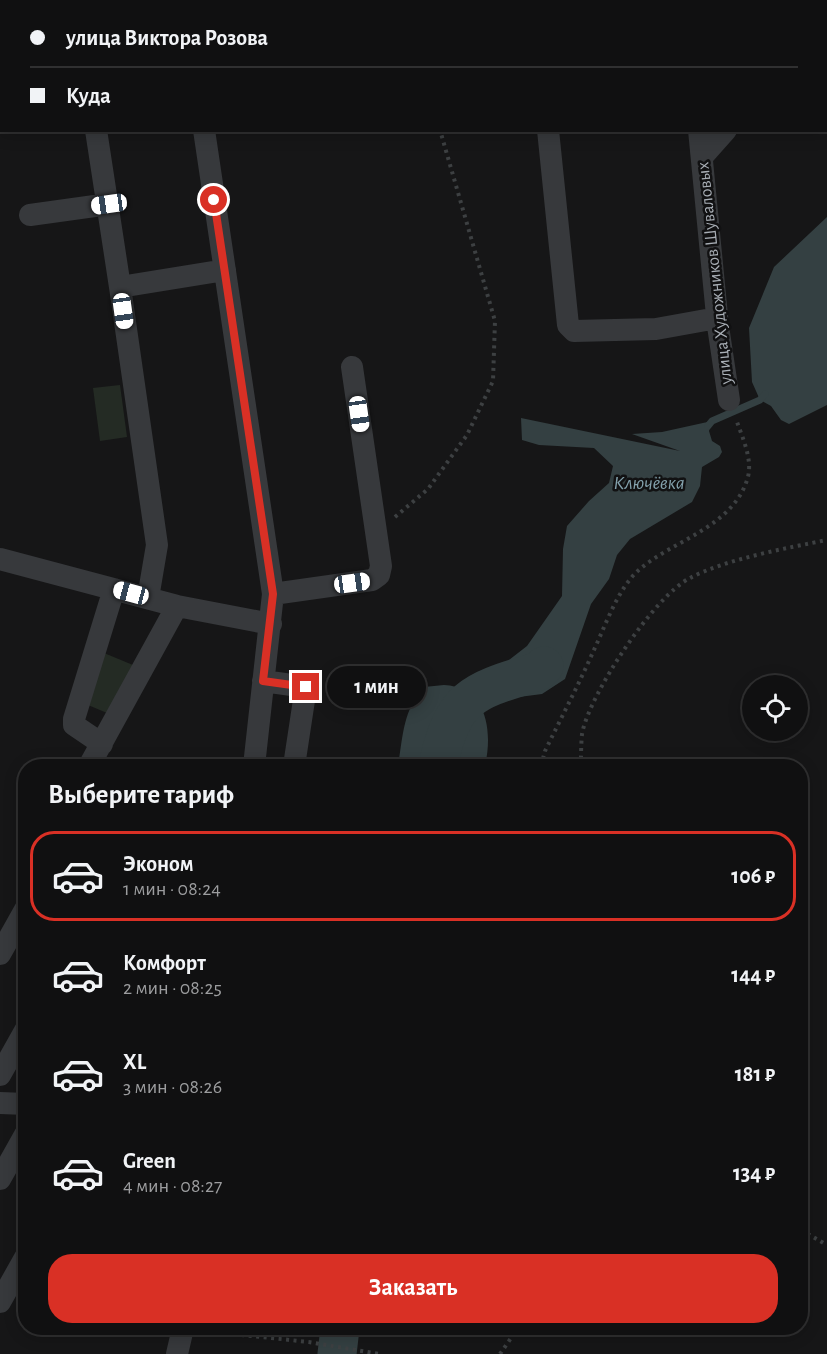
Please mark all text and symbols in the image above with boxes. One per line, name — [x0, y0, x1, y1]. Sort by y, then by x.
text: улица Виктора Розова — [66, 27, 268, 49]
text: Куда — [66, 85, 111, 107]
street label: улица Художников Шуваловых — [694, 161, 736, 386]
route start — [200, 186, 227, 213]
car — [90, 193, 128, 215]
car — [112, 292, 134, 330]
car — [348, 395, 370, 433]
water label: Ключёвка — [613, 473, 685, 493]
car — [333, 572, 371, 594]
car — [111, 580, 151, 606]
callout: 1 мин — [327, 666, 426, 708]
route end — [292, 673, 319, 700]
map controls — [742, 675, 808, 741]
button: locate — [742, 675, 808, 741]
text: 1 мин — [354, 677, 399, 697]
text: Выберите тариф — [48, 781, 234, 808]
icon: car — [51, 849, 105, 903]
text: Эконом — [123, 853, 194, 875]
text: 106 ₽ — [731, 865, 775, 887]
text: 1 мин · 08:24 — [123, 879, 221, 899]
icon: car — [51, 948, 105, 1002]
text: Комфорт — [123, 952, 206, 974]
text: 144 ₽ — [731, 964, 775, 986]
text: 2 мин · 08:25 — [123, 978, 222, 998]
icon: car — [51, 1047, 105, 1101]
text: XL — [123, 1051, 146, 1073]
text: 181 ₽ — [735, 1063, 775, 1085]
text: 3 мин · 08:26 — [123, 1077, 222, 1097]
icon: car — [51, 1146, 105, 1200]
text: Green — [123, 1150, 176, 1172]
text: 134 ₽ — [733, 1162, 775, 1184]
text: 4 мин · 08:27 — [123, 1176, 222, 1196]
button: Заказать — [48, 1254, 778, 1323]

